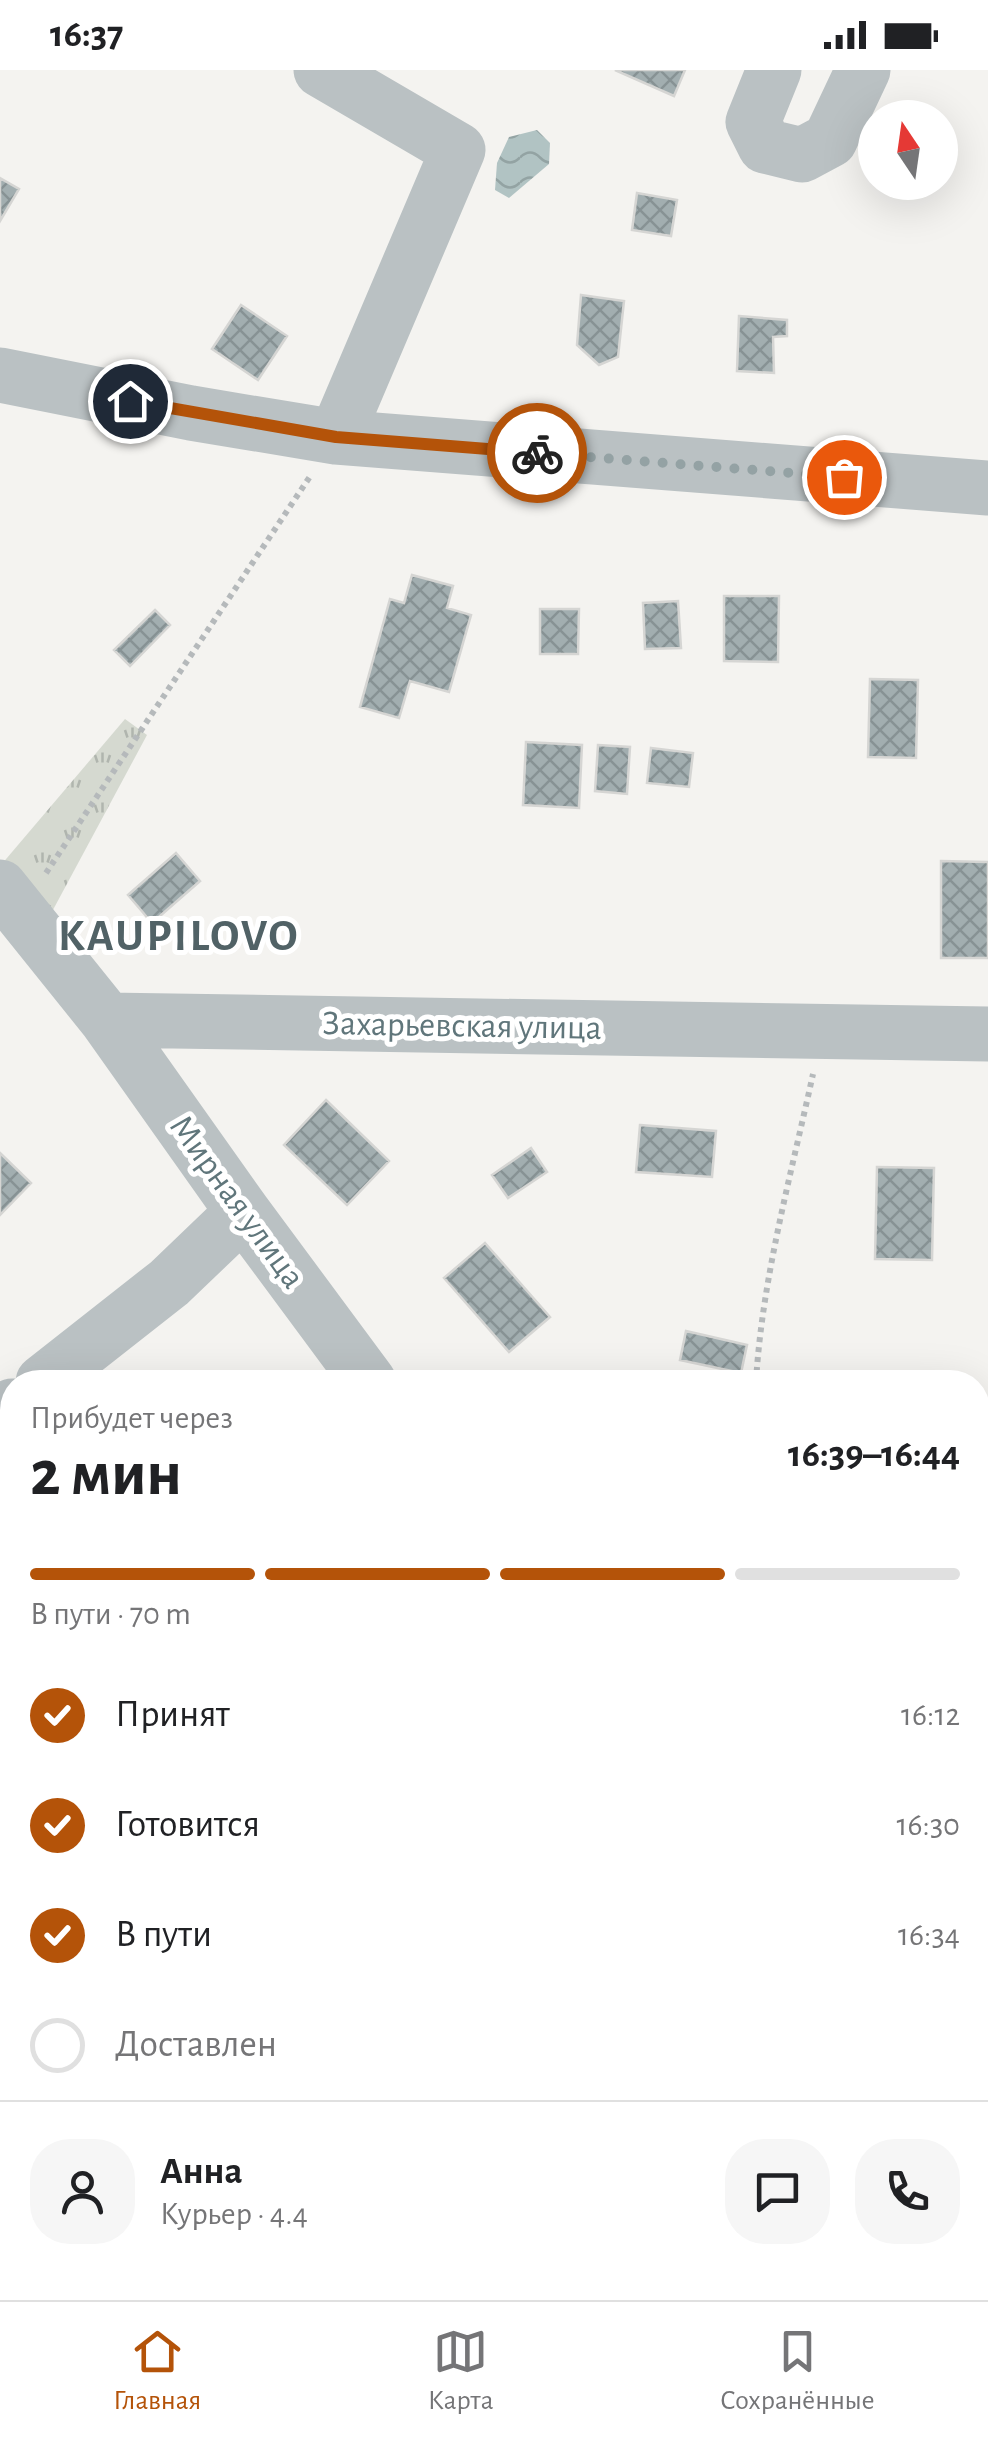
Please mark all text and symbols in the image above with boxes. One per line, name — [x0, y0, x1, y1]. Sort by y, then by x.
text: 16:37 — [50, 16, 124, 54]
north arrow — [858, 100, 958, 200]
map controls — [858, 100, 958, 200]
pin — [88, 359, 173, 444]
icon: home — [103, 374, 158, 429]
courier — [487, 403, 587, 503]
icon: bike — [510, 426, 565, 481]
pin — [802, 435, 887, 520]
icon: bag — [817, 450, 872, 505]
district label: KAUPILOVO — [58, 914, 300, 959]
street label: Захарьевская улица — [322, 1006, 602, 1046]
street label: Мирная улица — [163, 1109, 311, 1295]
text: Прибудет через — [30, 1402, 233, 1434]
text: 16:39–16:44 — [788, 1436, 960, 1474]
text: 2 мин — [30, 1442, 182, 1507]
text: В пути · 70 m — [30, 1598, 191, 1630]
icon: check — [30, 1688, 85, 1743]
text: Принят — [115, 1696, 230, 1734]
text: 16:12 — [901, 1699, 960, 1731]
icon: check — [30, 1798, 85, 1853]
text: Готовится — [115, 1806, 260, 1844]
text: 16:30 — [897, 1809, 960, 1841]
icon: check — [30, 1908, 85, 1963]
text: В пути — [115, 1916, 212, 1954]
text: 16:34 — [898, 1919, 960, 1951]
text: Доставлен — [115, 2026, 277, 2064]
button: person — [30, 2139, 135, 2244]
button: chat — [725, 2139, 830, 2244]
button: phone — [855, 2139, 960, 2244]
text: Анна — [160, 2153, 243, 2191]
text: Курьер · 4.4 — [160, 2198, 308, 2230]
tab: Главная — [113, 2324, 201, 2418]
tab: Карта — [428, 2324, 493, 2418]
tab: Сохранённые — [720, 2324, 875, 2418]

